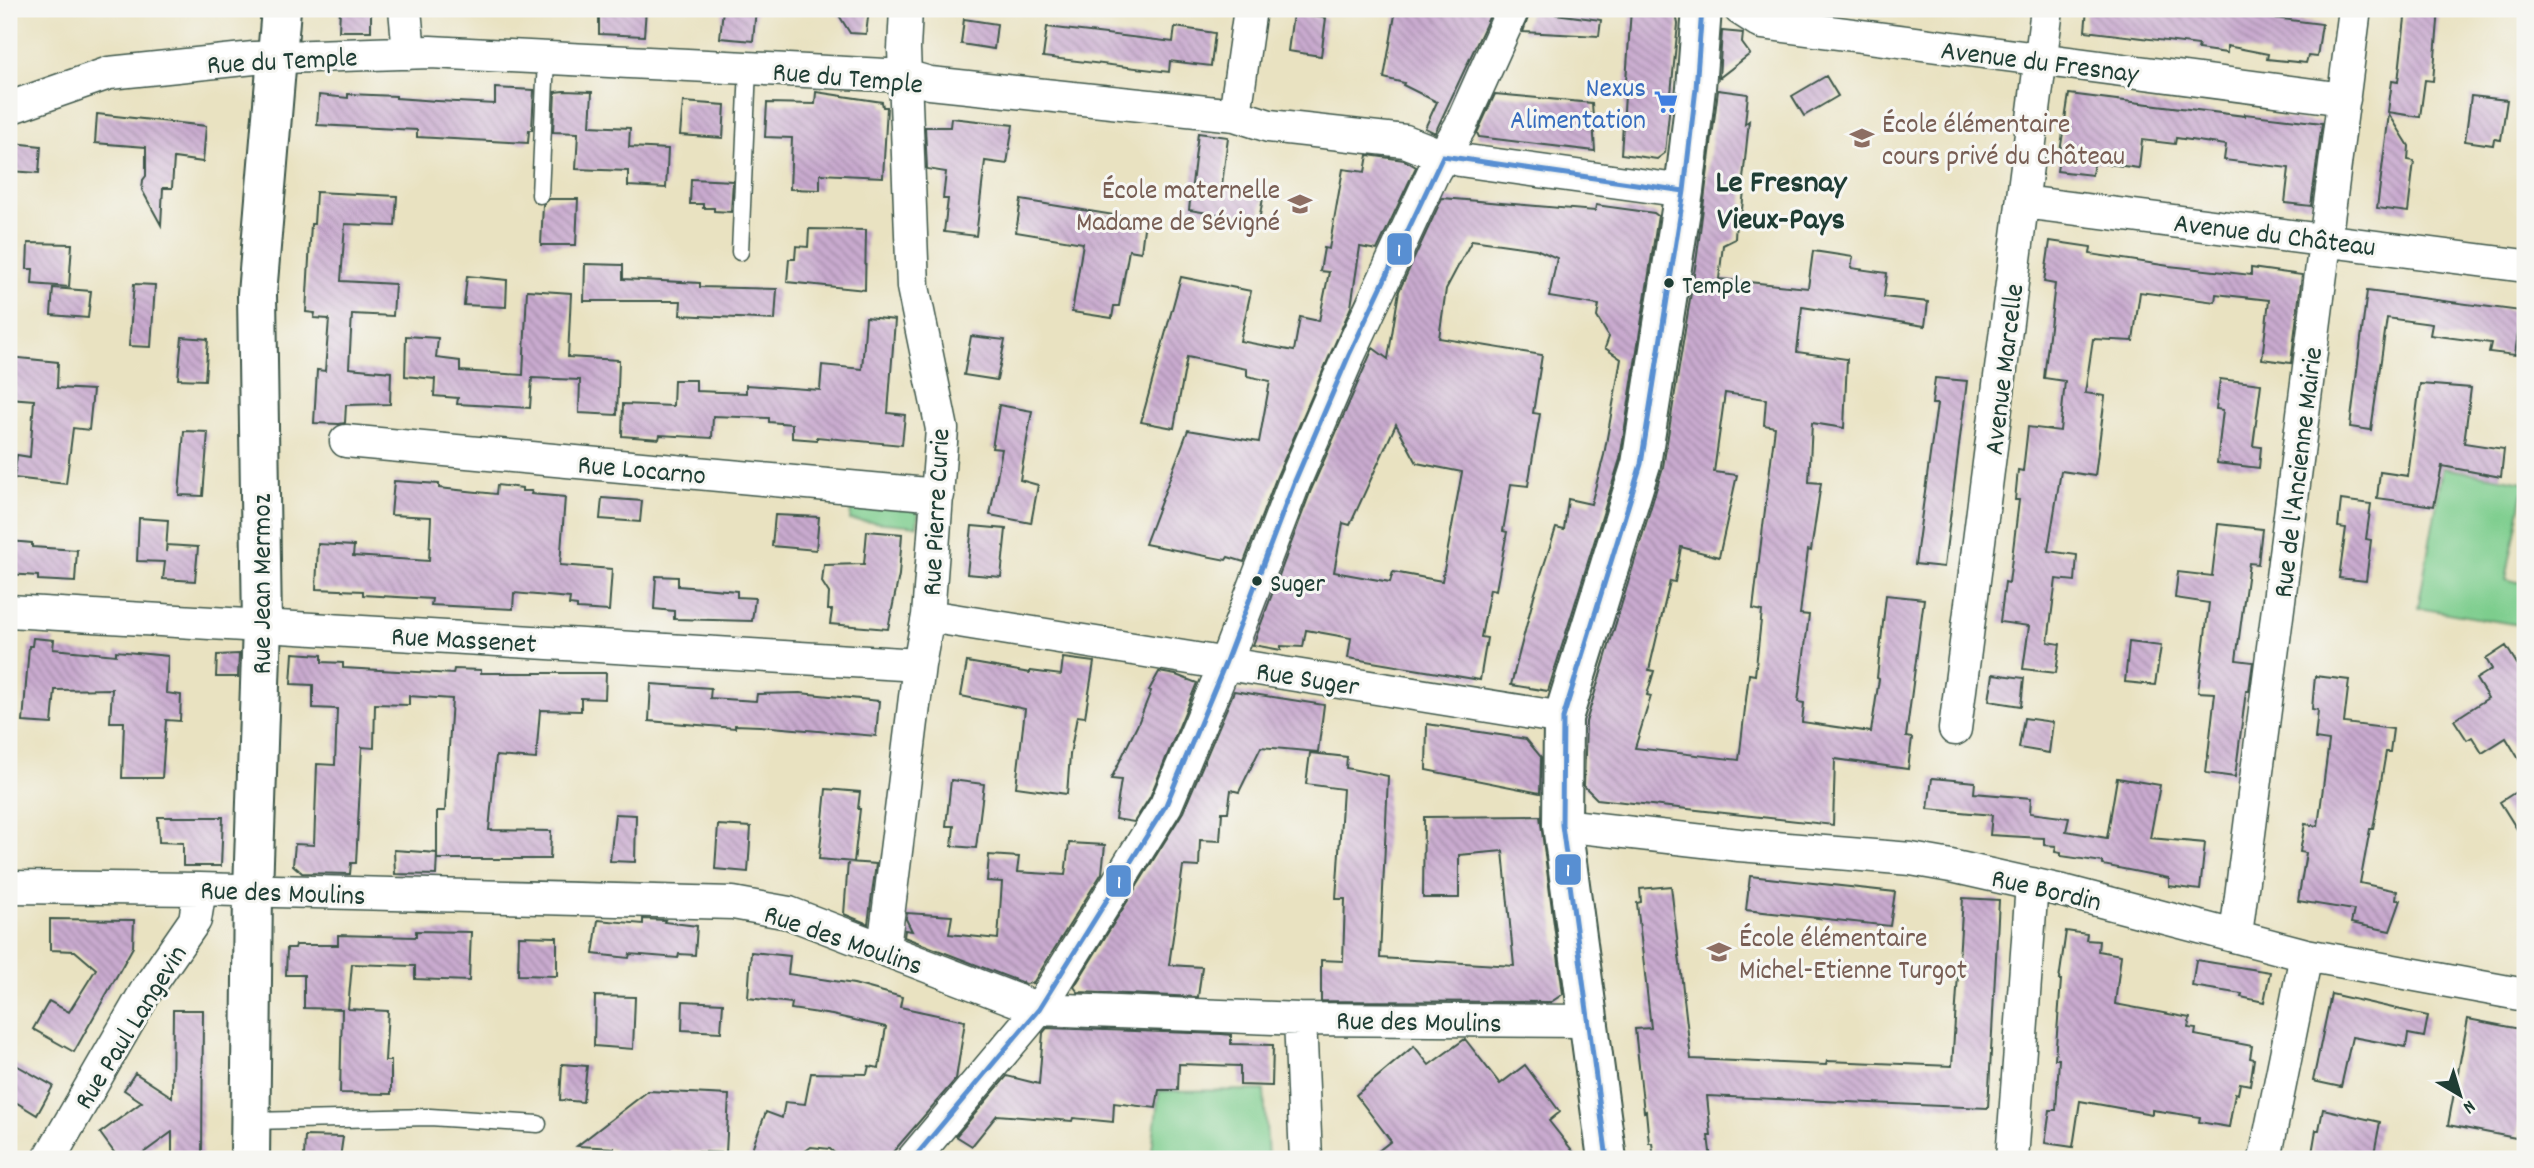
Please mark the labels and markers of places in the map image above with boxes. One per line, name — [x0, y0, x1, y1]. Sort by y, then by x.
place label: Nexus Alimentation — [1510, 71, 1646, 143]
supermarket icon: Nexus Alimentation — [1652, 88, 1680, 116]
place label: École élémentaire cours privé du Château — [1882, 107, 2125, 179]
school or university icon: École élémentaire cours privé du Château — [1848, 124, 1876, 152]
place label: École maternelle Madame de Sévigné — [1076, 173, 1280, 245]
school or university icon: École maternelle Madame de Sévigné — [1286, 190, 1314, 218]
place label: Temple — [1682, 269, 1751, 306]
marker: Temple — [1662, 276, 1676, 290]
place label: Suger — [1270, 567, 1326, 604]
marker: Suger — [1250, 574, 1264, 588]
place label: École élémentaire Michel-Etienne Turgot — [1739, 921, 1967, 993]
school or university icon: École élémentaire Michel-Etienne Turgot — [1705, 938, 1733, 966]

